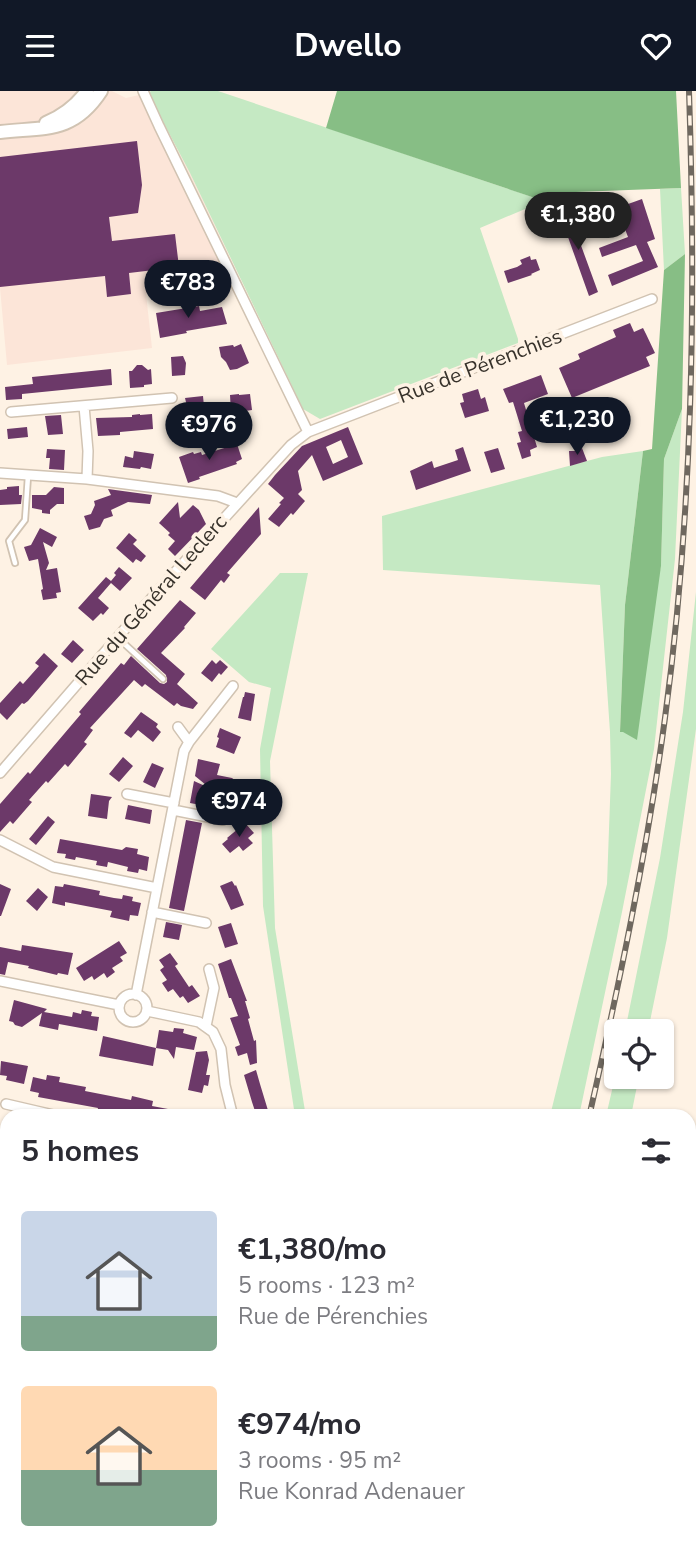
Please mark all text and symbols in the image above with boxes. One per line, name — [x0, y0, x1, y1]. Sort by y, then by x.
text: Dwello — [294, 24, 402, 67]
icon: menu — [21, 27, 59, 65]
icon: heart — [637, 27, 675, 65]
pin: €1,380 — [521, 193, 635, 252]
text: €1,380 — [541, 199, 615, 230]
pin: €783 — [147, 261, 229, 320]
text: €783 — [160, 267, 216, 298]
street label: Rue de Pérenchies — [394, 322, 566, 410]
pin: €1,230 — [520, 397, 634, 457]
pin: €976 — [168, 403, 250, 462]
text: €1,230 — [540, 404, 614, 435]
text: €976 — [181, 409, 237, 440]
street label: Rue du Général Leclerc — [69, 508, 233, 691]
pin: €974 — [198, 779, 280, 839]
text: €974 — [211, 786, 267, 817]
map controls — [604, 1019, 674, 1089]
button: locate — [604, 1019, 674, 1089]
text: 5 homes — [21, 1131, 139, 1172]
icon: filters — [637, 1132, 675, 1170]
text: €1,380/mo — [238, 1229, 387, 1270]
icon: home — [77, 1239, 161, 1323]
text: 5 rooms · 123 m² — [238, 1270, 415, 1301]
text: Rue de Pérenchies — [238, 1301, 428, 1332]
text: €974/mo — [238, 1404, 361, 1445]
icon: home — [77, 1414, 161, 1498]
text: 3 rooms · 95 m² — [238, 1445, 401, 1476]
text: Rue Konrad Adenauer — [238, 1476, 465, 1507]

